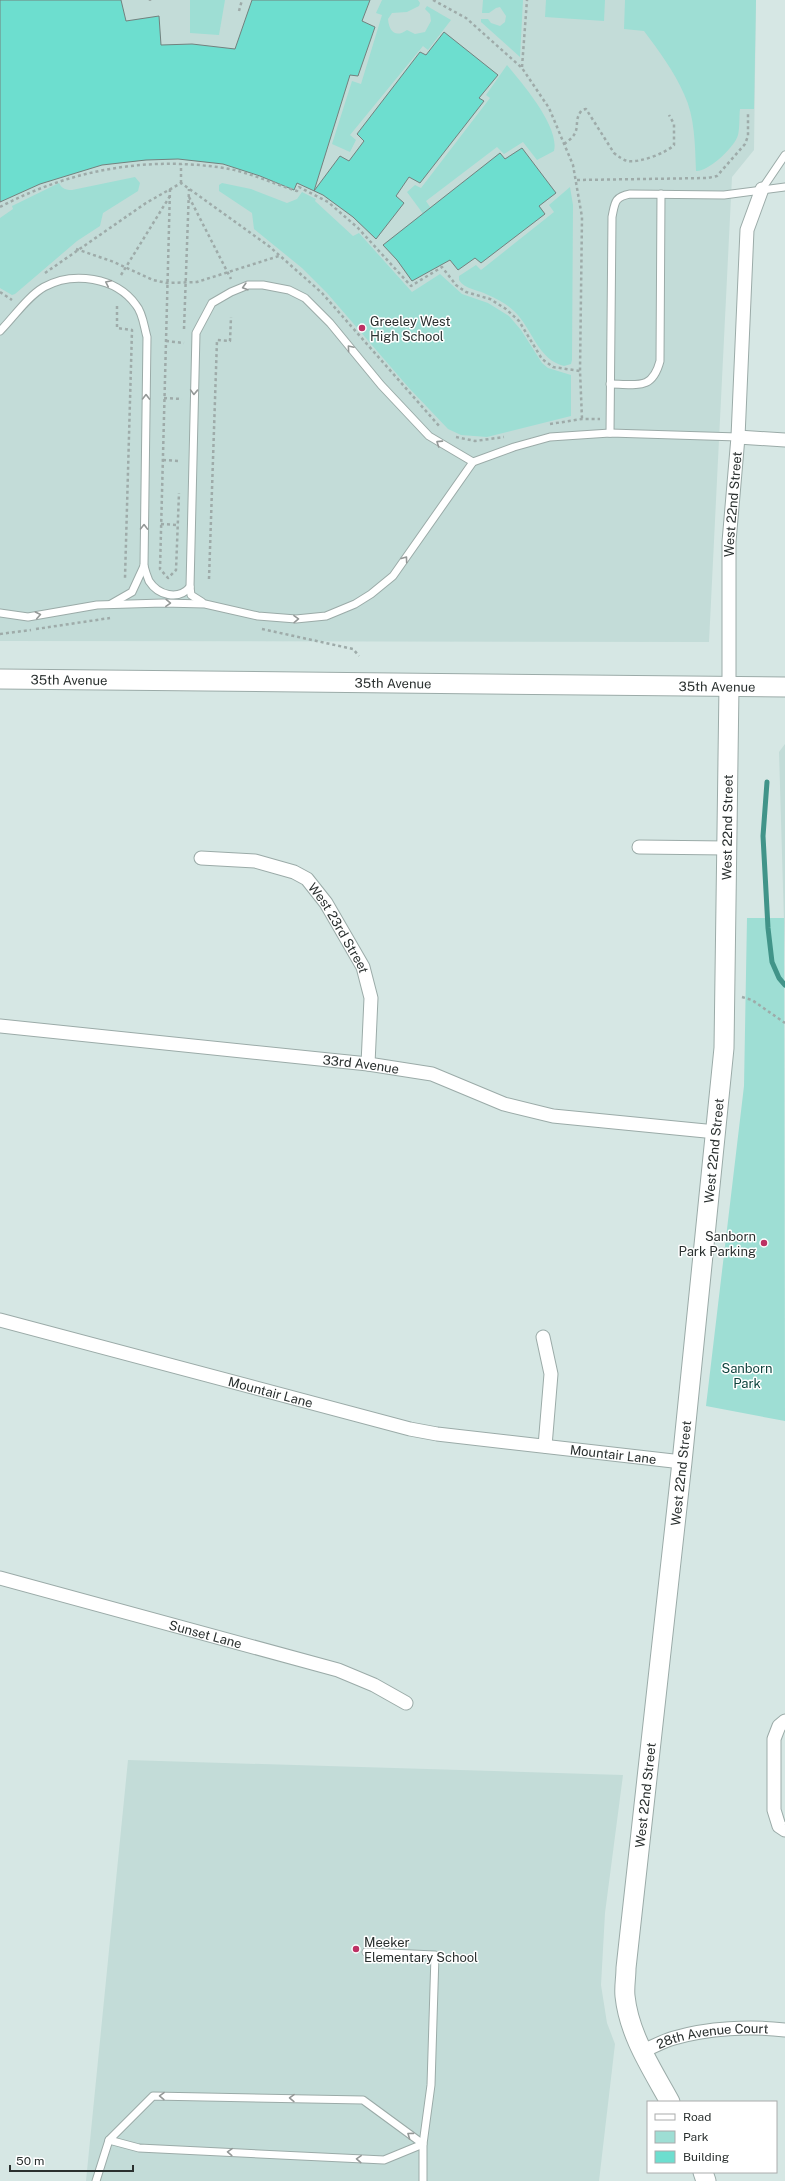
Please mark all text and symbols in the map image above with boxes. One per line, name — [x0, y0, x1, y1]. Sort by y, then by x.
one-way arrow — [104, 280, 112, 288]
one-way arrow — [242, 282, 249, 291]
place label: Greeley West High School — [370, 314, 451, 344]
marker: Greeley West High School — [357, 323, 367, 333]
one-way arrow — [348, 346, 355, 353]
one-way arrow — [190, 389, 199, 395]
one-way arrow — [142, 394, 150, 400]
one-way arrow — [436, 440, 443, 447]
street label: West 22nd Street — [722, 451, 745, 557]
one-way arrow — [140, 524, 148, 530]
one-way arrow — [400, 556, 407, 563]
one-way arrow — [165, 599, 171, 607]
one-way arrow — [35, 611, 42, 619]
one-way arrow — [293, 615, 299, 623]
street label: 35th Avenue — [30, 672, 108, 688]
street label: 35th Avenue — [354, 676, 432, 691]
street label: 35th Avenue — [678, 679, 756, 695]
street label: West 22nd Street — [719, 774, 736, 880]
street label: West 23rd Street — [305, 880, 371, 975]
street label: 33rd Avenue — [322, 1052, 400, 1077]
street label: West 22nd Street — [701, 1097, 727, 1204]
place label: Sanborn Park Parking — [678, 1229, 756, 1259]
marker: Sanborn Park Parking — [759, 1238, 769, 1248]
park label: Sanborn Park — [721, 1361, 773, 1391]
street label: Mountair Lane — [227, 1374, 314, 1411]
street label: West 22nd Street — [668, 1420, 694, 1527]
street label: Mountair Lane — [569, 1442, 657, 1467]
street label: Sunset Lane — [167, 1617, 244, 1652]
street label: West 22nd Street — [632, 1742, 659, 1849]
place label: Meeker Elementary School — [364, 1935, 478, 1965]
marker: Meeker Elementary School — [351, 1944, 361, 1954]
street label: 28th Avenue Court — [654, 2021, 769, 2052]
one-way arrow — [159, 2092, 165, 2100]
one-way arrow — [289, 2094, 295, 2103]
legend — [647, 2101, 777, 2173]
text: Road — [683, 2110, 711, 2124]
text: Park — [683, 2130, 709, 2144]
one-way arrow — [408, 2133, 415, 2140]
scale bar — [10, 2147, 133, 2173]
one-way arrow — [227, 2148, 233, 2157]
text: Building — [683, 2150, 729, 2164]
text: 50 m — [16, 2154, 44, 2168]
one-way arrow — [356, 2155, 362, 2163]

